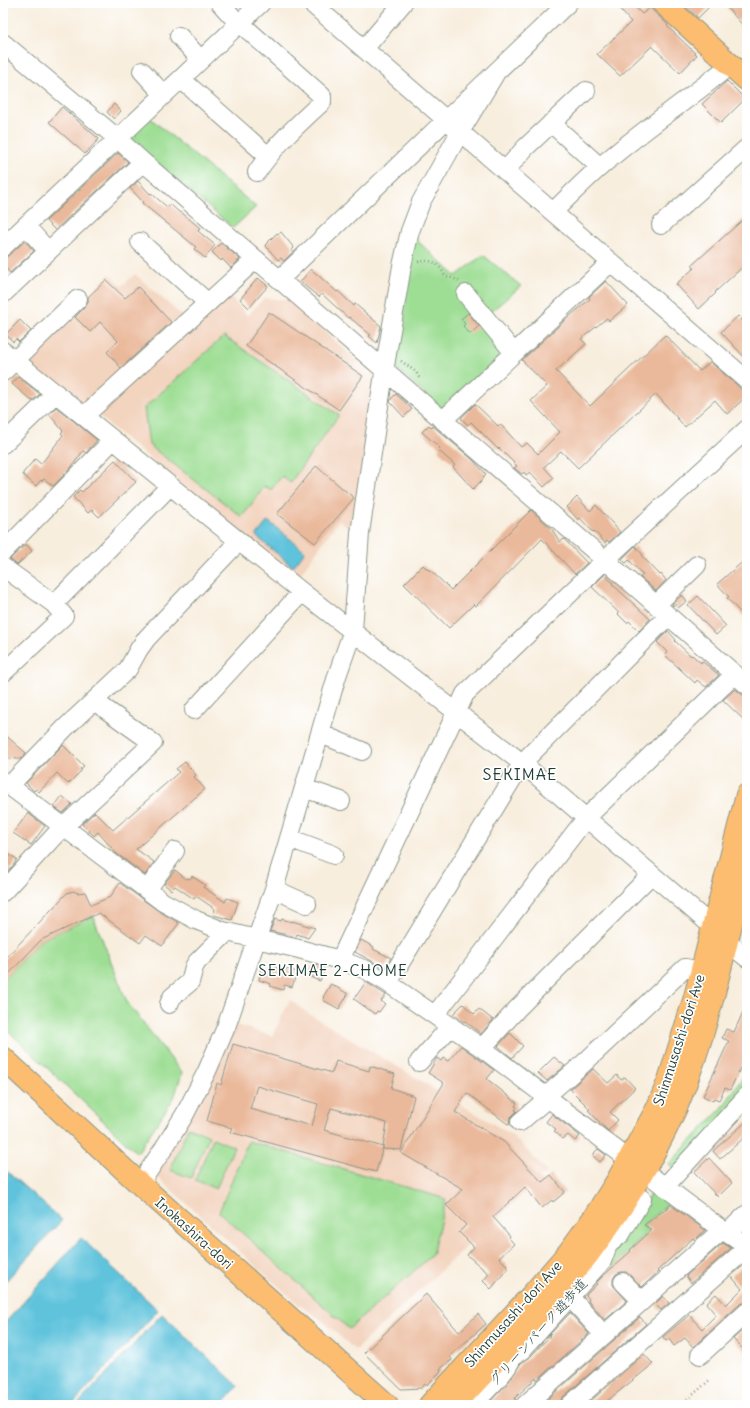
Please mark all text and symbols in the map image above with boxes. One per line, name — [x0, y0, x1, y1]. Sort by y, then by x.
district label: SEKIMAE — [483, 764, 557, 784]
district label: SEKIMAE 2-CHOME — [258, 961, 408, 980]
street label: Shinmusashi-dori Ave — [649, 972, 709, 1108]
street label: Inokashira-dori — [151, 1193, 237, 1273]
street label: Shinmusashi-dori Ave — [460, 1257, 566, 1371]
street label: グリーンパーク遊歩道 — [485, 1274, 591, 1390]

